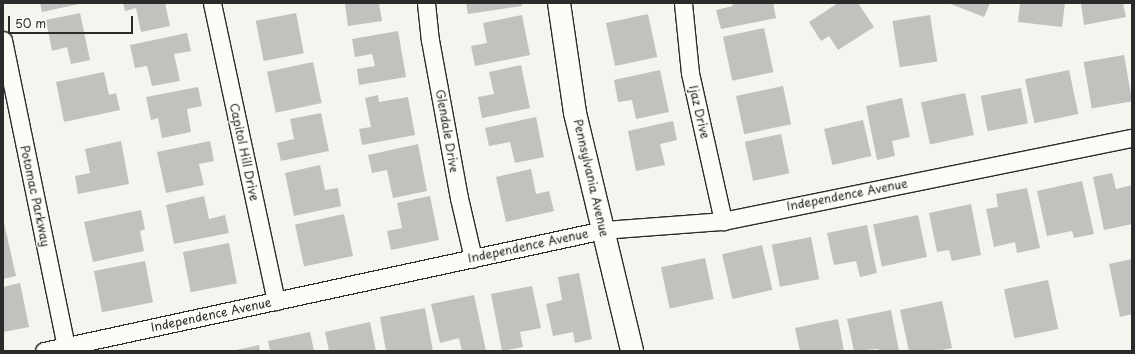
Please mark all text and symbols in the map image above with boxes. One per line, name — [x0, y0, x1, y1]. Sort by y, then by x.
scale bar — [10, 8, 135, 34]
text: 50 m — [15, 14, 46, 32]
street label: Ijaz Drive — [686, 84, 712, 140]
street label: Glendale Drive — [433, 88, 461, 174]
street label: Capitol Hill Drive — [227, 102, 261, 202]
street label: Pennsylvania Avenue — [570, 118, 612, 238]
street label: Potomac Parkway — [17, 144, 53, 248]
street label: Independence Avenue — [785, 176, 909, 214]
street label: Independence Avenue — [466, 226, 590, 266]
street label: Independence Avenue — [149, 295, 273, 335]

